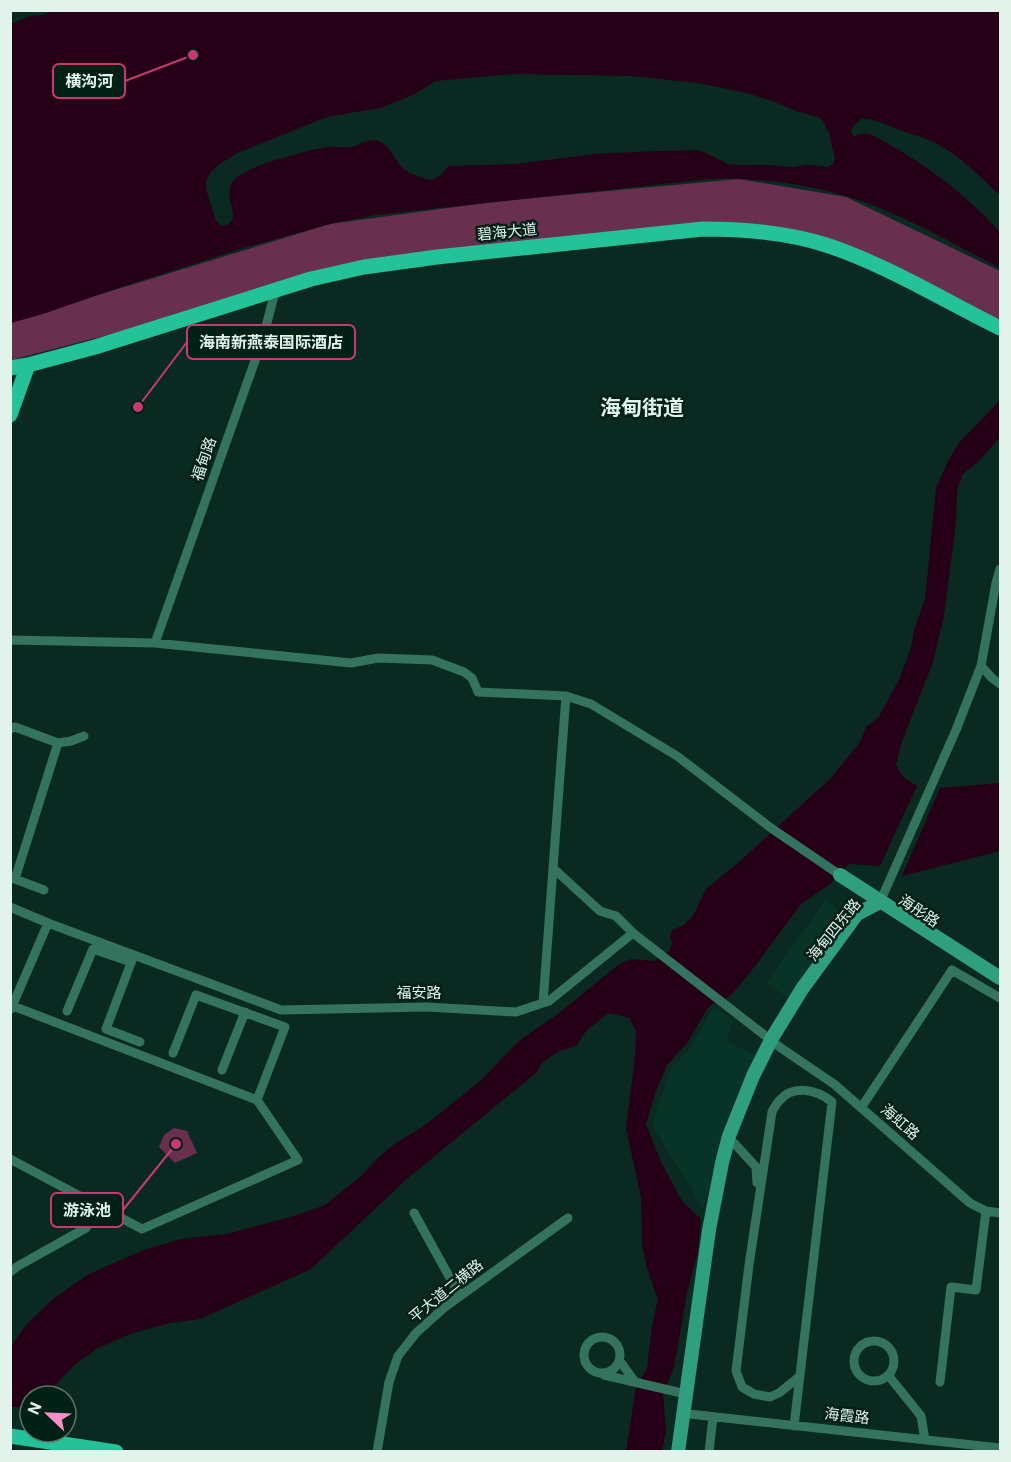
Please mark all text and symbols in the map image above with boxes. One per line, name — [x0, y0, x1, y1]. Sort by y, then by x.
callout: 横沟河 — [53, 64, 125, 98]
text: 横沟河 — [65, 72, 113, 91]
street label: 碧海大道 — [476, 220, 538, 244]
callout: 海南新燕泰国际酒店 — [187, 325, 355, 359]
text: 海南新燕泰国际酒店 — [199, 333, 343, 352]
district label: 海甸街道 — [600, 396, 684, 420]
street label: 福甸路 — [188, 435, 220, 483]
street label: 海彤路 — [895, 891, 943, 931]
street label: 海甸四东路 — [803, 895, 865, 965]
street label: 福安路 — [396, 984, 442, 1002]
street label: 海虹路 — [877, 1100, 923, 1144]
callout: 游泳池 — [51, 1193, 123, 1227]
text: 游泳池 — [63, 1201, 111, 1220]
street label: 平大道二横路 — [405, 1256, 487, 1326]
north arrow — [18, 1384, 78, 1444]
text: N — [24, 1399, 46, 1417]
street label: 海霞路 — [824, 1405, 870, 1427]

